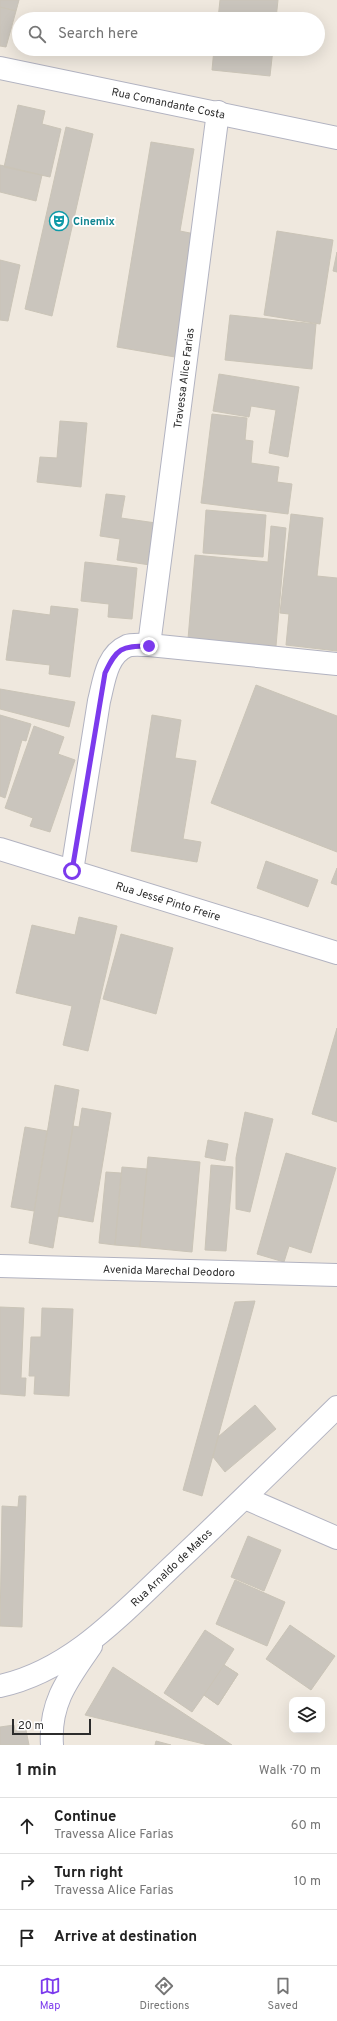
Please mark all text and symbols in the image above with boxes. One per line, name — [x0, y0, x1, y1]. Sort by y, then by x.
search box — [12, 12, 325, 56]
icon: search — [26, 23, 48, 45]
text: Search here — [58, 25, 138, 44]
street label: Rua Comandante Costa — [110, 85, 226, 123]
theatre icon: Cinemix — [48, 210, 70, 232]
place label: Cinemix — [73, 215, 116, 229]
street label: Travessa Alice Farias — [171, 327, 198, 430]
route end — [140, 637, 158, 655]
route start — [63, 862, 81, 880]
street label: Rua Jessé Pinto Freire — [114, 879, 222, 925]
street label: Avenida Marechal Deodoro — [103, 1263, 235, 1280]
street label: Rua Arnaldo de Matos — [128, 1526, 215, 1610]
map controls — [289, 1697, 325, 1733]
button: layers — [289, 1697, 325, 1733]
scale bar — [12, 1717, 91, 1736]
text: 20 m — [18, 1719, 44, 1733]
text: 1 min — [16, 1760, 57, 1782]
text: Walk · 70 m — [259, 1763, 321, 1779]
text: Continue — [54, 1808, 116, 1827]
icon: ahead — [16, 1815, 38, 1837]
text: 60 m — [291, 1818, 321, 1834]
text: Travessa Alice Farias — [54, 1827, 174, 1843]
text: Turn right — [54, 1864, 123, 1883]
icon: right — [16, 1871, 38, 1893]
text: 10 m — [294, 1874, 321, 1890]
text: Travessa Alice Farias — [54, 1883, 174, 1899]
icon: arrive — [16, 1927, 38, 1949]
text: Arrive at destination — [54, 1928, 197, 1947]
tab: Map — [39, 1975, 61, 2013]
tab: Directions — [139, 1975, 189, 2013]
tab: Saved — [268, 1975, 298, 2013]

